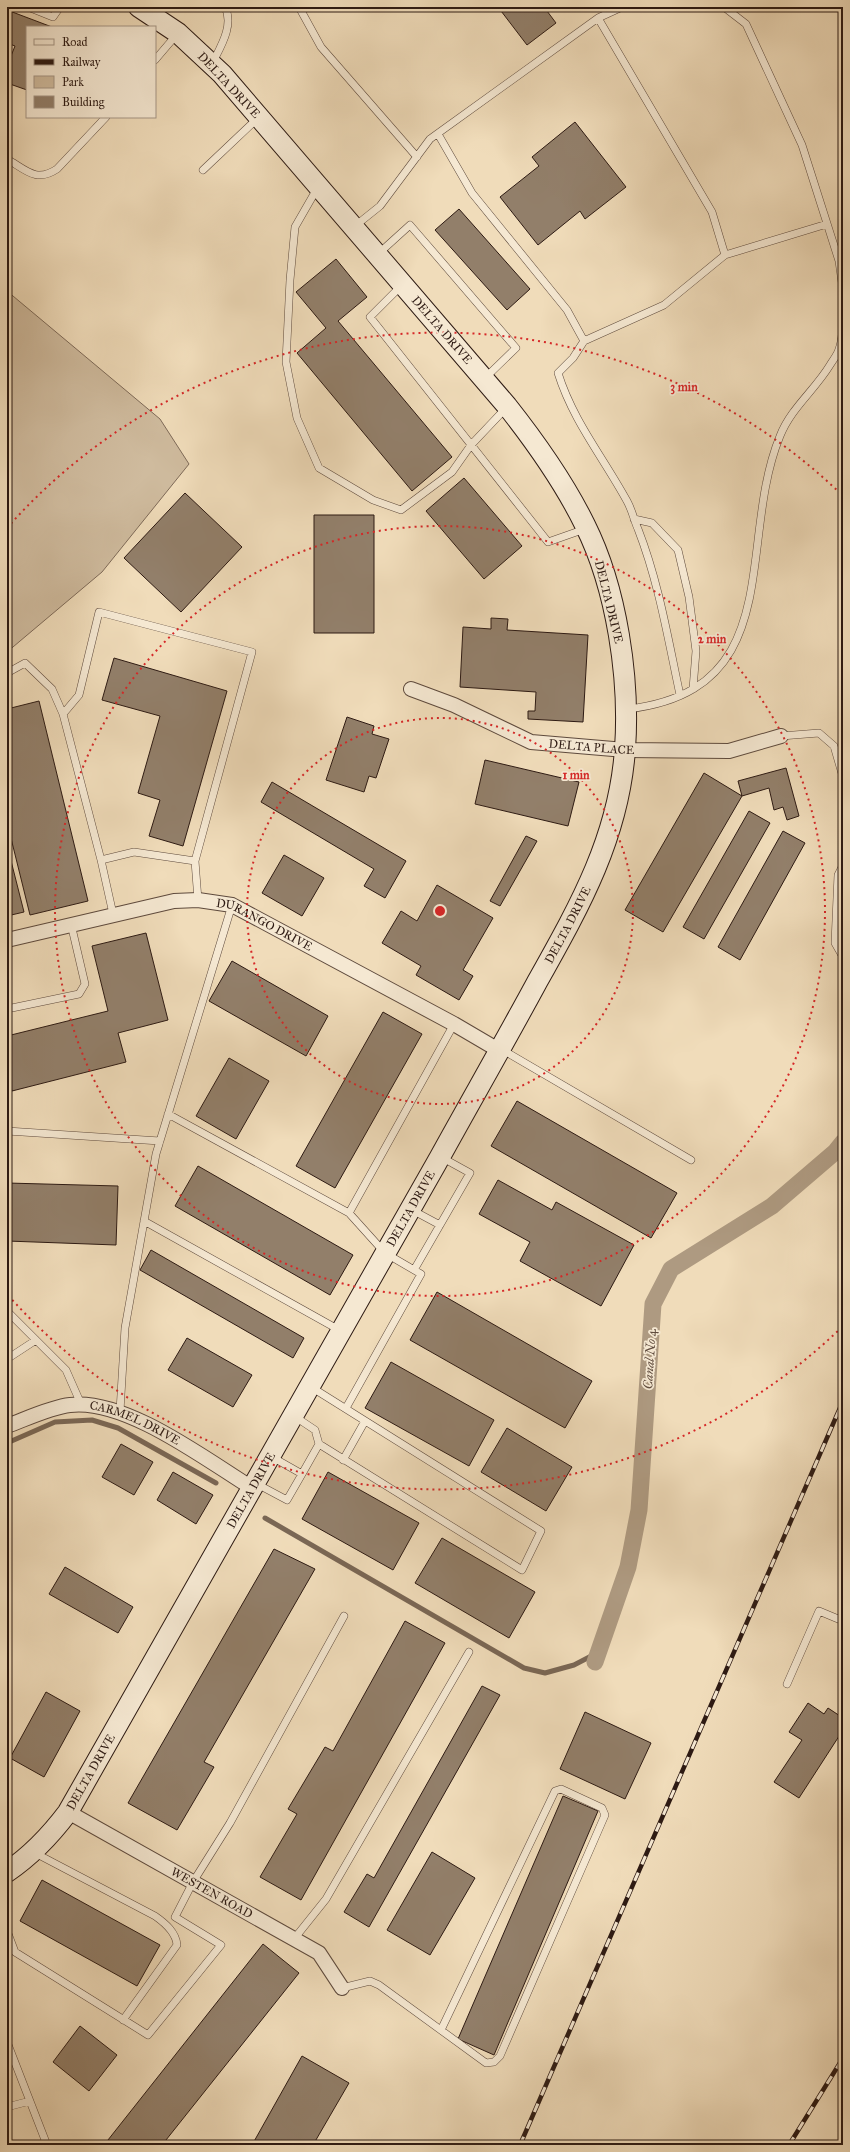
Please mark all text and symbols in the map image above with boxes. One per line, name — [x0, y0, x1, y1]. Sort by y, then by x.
legend — [26, 26, 156, 118]
text: Road — [62, 35, 88, 49]
street label: DELTA DRIVE — [195, 49, 263, 121]
text: Railway — [62, 55, 101, 69]
text: Park — [62, 75, 84, 89]
text: Building — [62, 95, 105, 110]
street label: DELTA DRIVE — [409, 293, 475, 367]
text: 3 min — [670, 380, 698, 395]
street label: DELTA DRIVE — [592, 559, 626, 645]
text: 2 min — [698, 632, 727, 646]
street label: DELTA PLACE — [548, 737, 635, 757]
text: 1 min — [562, 768, 590, 782]
street label: DELTA DRIVE — [542, 884, 594, 966]
street label: DURANGO DRIVE — [215, 896, 315, 954]
centre of rings — [433, 904, 447, 918]
street label: DELTA DRIVE — [384, 1168, 438, 1249]
water label: Canal No 4 — [640, 1328, 660, 1390]
street label: CARMEL DRIVE — [89, 1398, 183, 1448]
street label: DELTA DRIVE — [224, 1450, 278, 1531]
street label: DELTA DRIVE — [64, 1731, 118, 1812]
street label: WESTEN ROAD — [169, 1864, 255, 1921]

